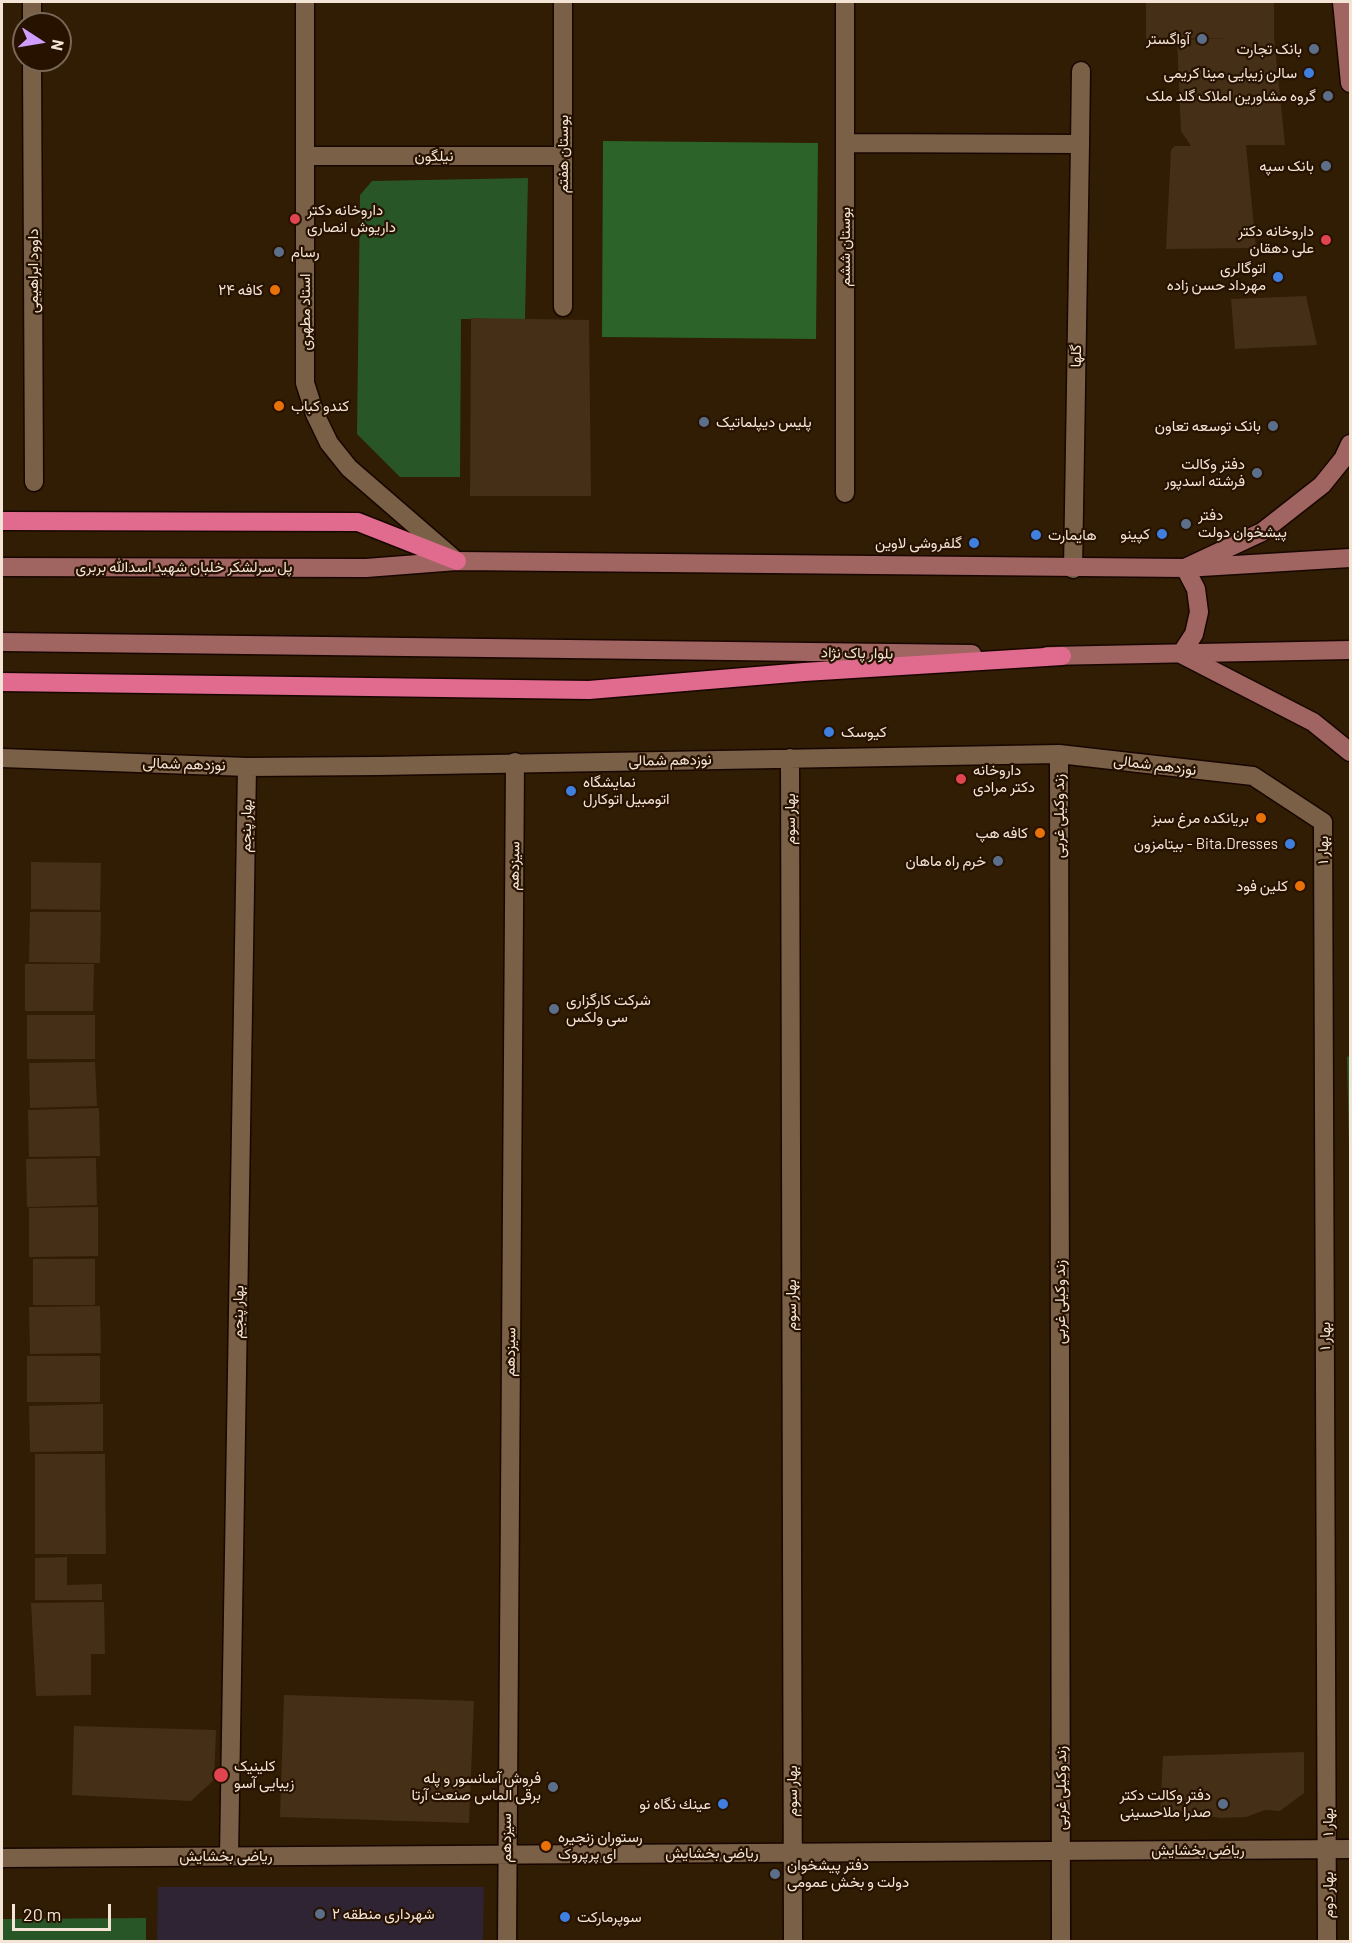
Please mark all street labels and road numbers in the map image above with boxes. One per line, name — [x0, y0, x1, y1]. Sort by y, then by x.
street label: بوستان هفتم — [554, 115, 572, 193]
street label: نیلگون — [415, 147, 453, 165]
street label: بوستان ششم — [836, 207, 854, 287]
street label: داوود ابراهیمی — [24, 229, 42, 313]
street label: استاد مطهری — [296, 273, 314, 351]
street label: گلها — [1067, 344, 1085, 368]
street label: پل سرلشکر خلبان شهید اسدالله بربری — [76, 558, 292, 576]
street label: بلوار پاک نژاد — [821, 643, 893, 663]
street label: نوزدهم شمالی — [628, 750, 712, 770]
street label: نوزدهم شمالی — [1113, 751, 1197, 779]
street label: نوزدهم شمالی — [142, 754, 226, 774]
street label: زند وکیلی غربی — [1050, 774, 1068, 858]
street label: بهار سوم — [781, 793, 799, 845]
street label: بهار پنجم — [237, 799, 255, 853]
street label: بهار ۱ — [1314, 836, 1332, 864]
street label: سیزدهم — [505, 841, 523, 891]
street label: زند وکیلی غربی — [1051, 1260, 1069, 1344]
street label: بهار سوم — [782, 1279, 800, 1331]
street label: بهار پنجم — [229, 1285, 247, 1339]
street label: بهار ۱ — [1316, 1322, 1334, 1350]
street label: سیزدهم — [501, 1327, 519, 1377]
street label: زند وکیلی غربی — [1052, 1746, 1070, 1830]
street label: بهار سوم — [783, 1765, 801, 1817]
street label: بهار ۱ — [1319, 1808, 1337, 1836]
street label: سیزدهم — [497, 1813, 515, 1863]
street label: ریاضی بخشایش — [1151, 1841, 1245, 1859]
street label: ریاضی بخشایش — [665, 1844, 759, 1862]
street label: ریاضی بخشایش — [179, 1847, 273, 1865]
street label: بهار دوم — [1319, 1872, 1337, 1918]

